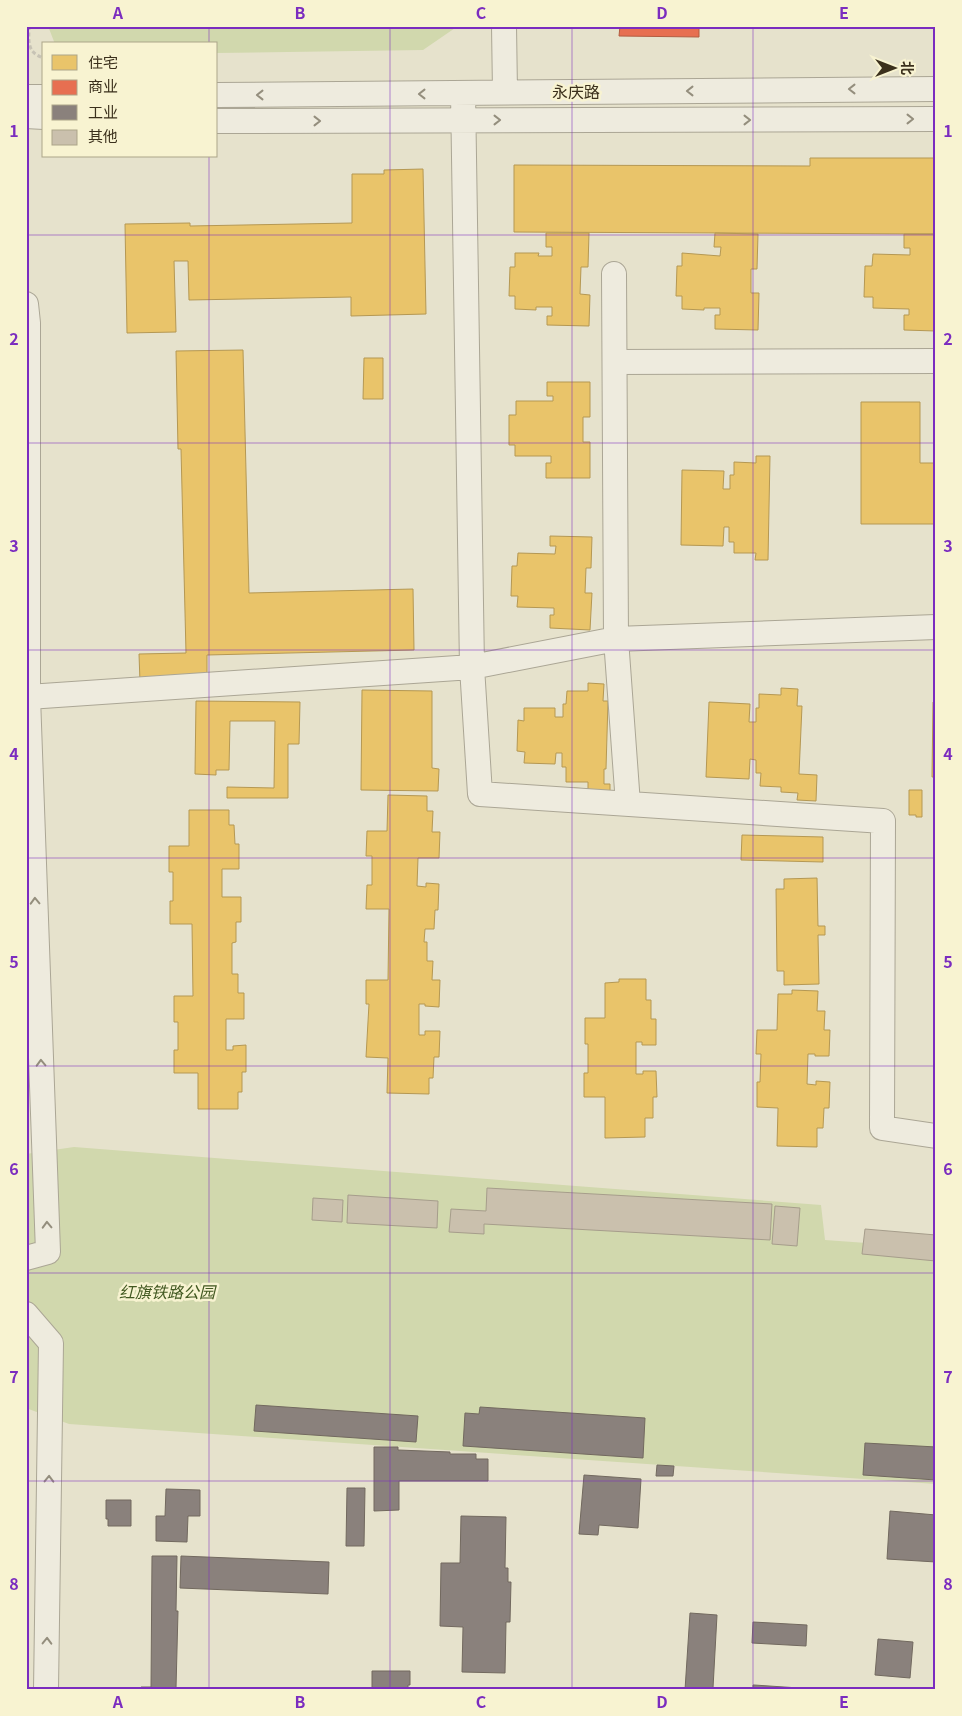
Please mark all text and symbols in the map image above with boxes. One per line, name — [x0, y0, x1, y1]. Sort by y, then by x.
text: A — [112, 0, 124, 24]
text: B — [295, 0, 306, 24]
text: C — [476, 0, 487, 24]
text: D — [656, 0, 668, 24]
text: E — [839, 0, 849, 24]
legend — [42, 42, 218, 158]
north arrow — [870, 42, 920, 92]
text: 住宅 — [88, 51, 118, 72]
text: 北 — [898, 61, 918, 75]
text: 商业 — [88, 75, 118, 96]
street label: 永庆路 — [552, 79, 600, 103]
one-way arrow — [848, 84, 856, 94]
one-way arrow — [685, 86, 693, 96]
one-way arrow — [418, 89, 426, 99]
one-way arrow — [255, 90, 263, 100]
text: 工业 — [88, 101, 118, 122]
one-way arrow — [906, 114, 914, 124]
one-way arrow — [494, 115, 502, 125]
one-way arrow — [744, 115, 752, 125]
one-way arrow — [314, 116, 322, 126]
text: 1 — [9, 118, 19, 142]
text: 1 — [943, 118, 953, 142]
text: 其他 — [88, 125, 118, 146]
text: 2 — [9, 326, 19, 350]
text: 2 — [943, 326, 953, 350]
text: 3 — [9, 533, 19, 557]
text: 3 — [943, 533, 953, 557]
text: 4 — [9, 741, 19, 765]
text: 4 — [943, 741, 953, 765]
one-way arrow — [30, 896, 41, 904]
text: 5 — [9, 949, 19, 973]
text: 5 — [943, 949, 953, 973]
one-way arrow — [36, 1059, 46, 1066]
text: 6 — [9, 1156, 19, 1180]
text: 6 — [943, 1156, 953, 1180]
one-way arrow — [41, 1221, 52, 1229]
park label: 红旗铁路公园 — [119, 1279, 217, 1303]
text: 7 — [9, 1364, 19, 1388]
text: 7 — [943, 1364, 953, 1388]
one-way arrow — [44, 1474, 54, 1482]
text: 8 — [9, 1571, 19, 1595]
text: 8 — [943, 1571, 953, 1595]
one-way arrow — [42, 1637, 52, 1644]
text: A — [112, 1689, 124, 1713]
text: B — [295, 1689, 306, 1713]
text: C — [476, 1689, 487, 1713]
text: D — [656, 1689, 668, 1713]
text: E — [839, 1689, 849, 1713]

